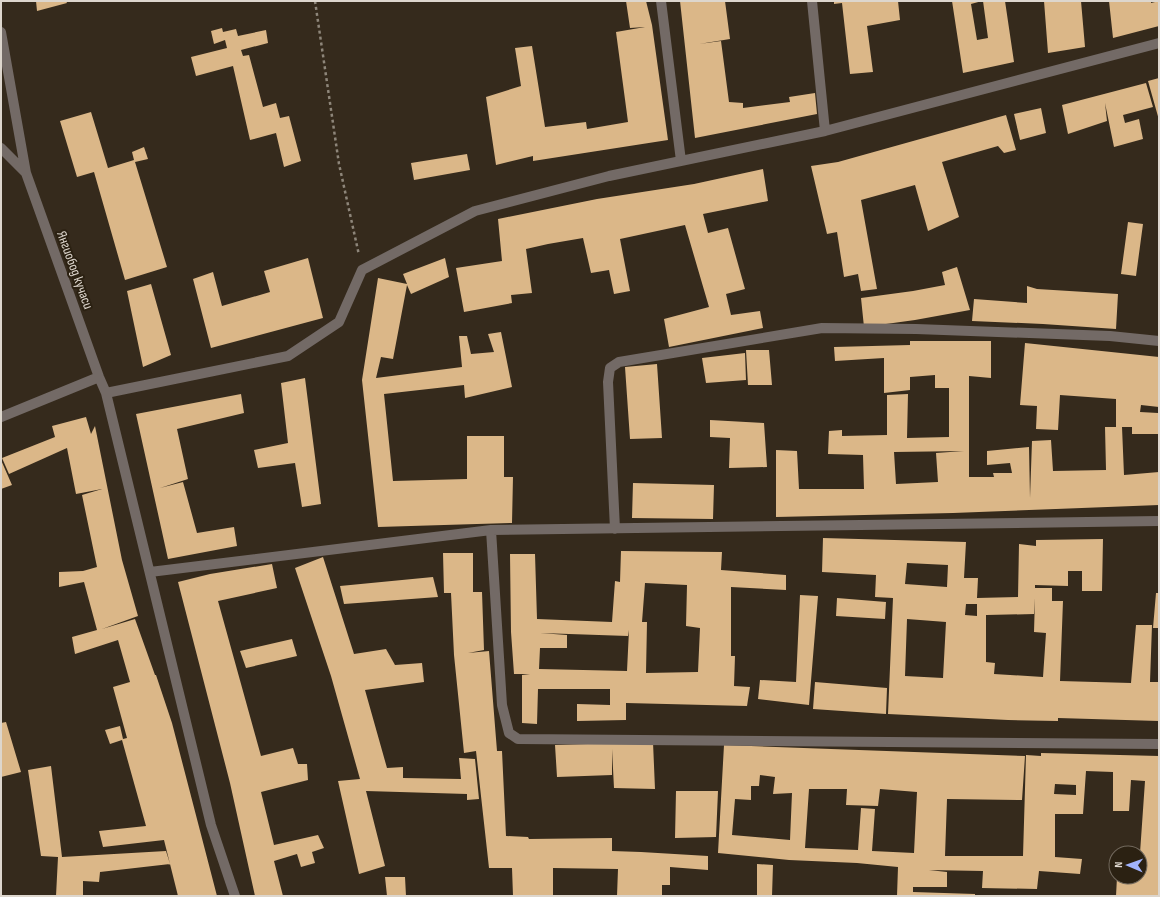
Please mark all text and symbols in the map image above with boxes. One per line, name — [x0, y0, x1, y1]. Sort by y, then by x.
street label: Янгиобод кучаси — [53, 229, 97, 312]
north arrow — [1108, 845, 1148, 885]
text: N — [1112, 861, 1125, 868]

